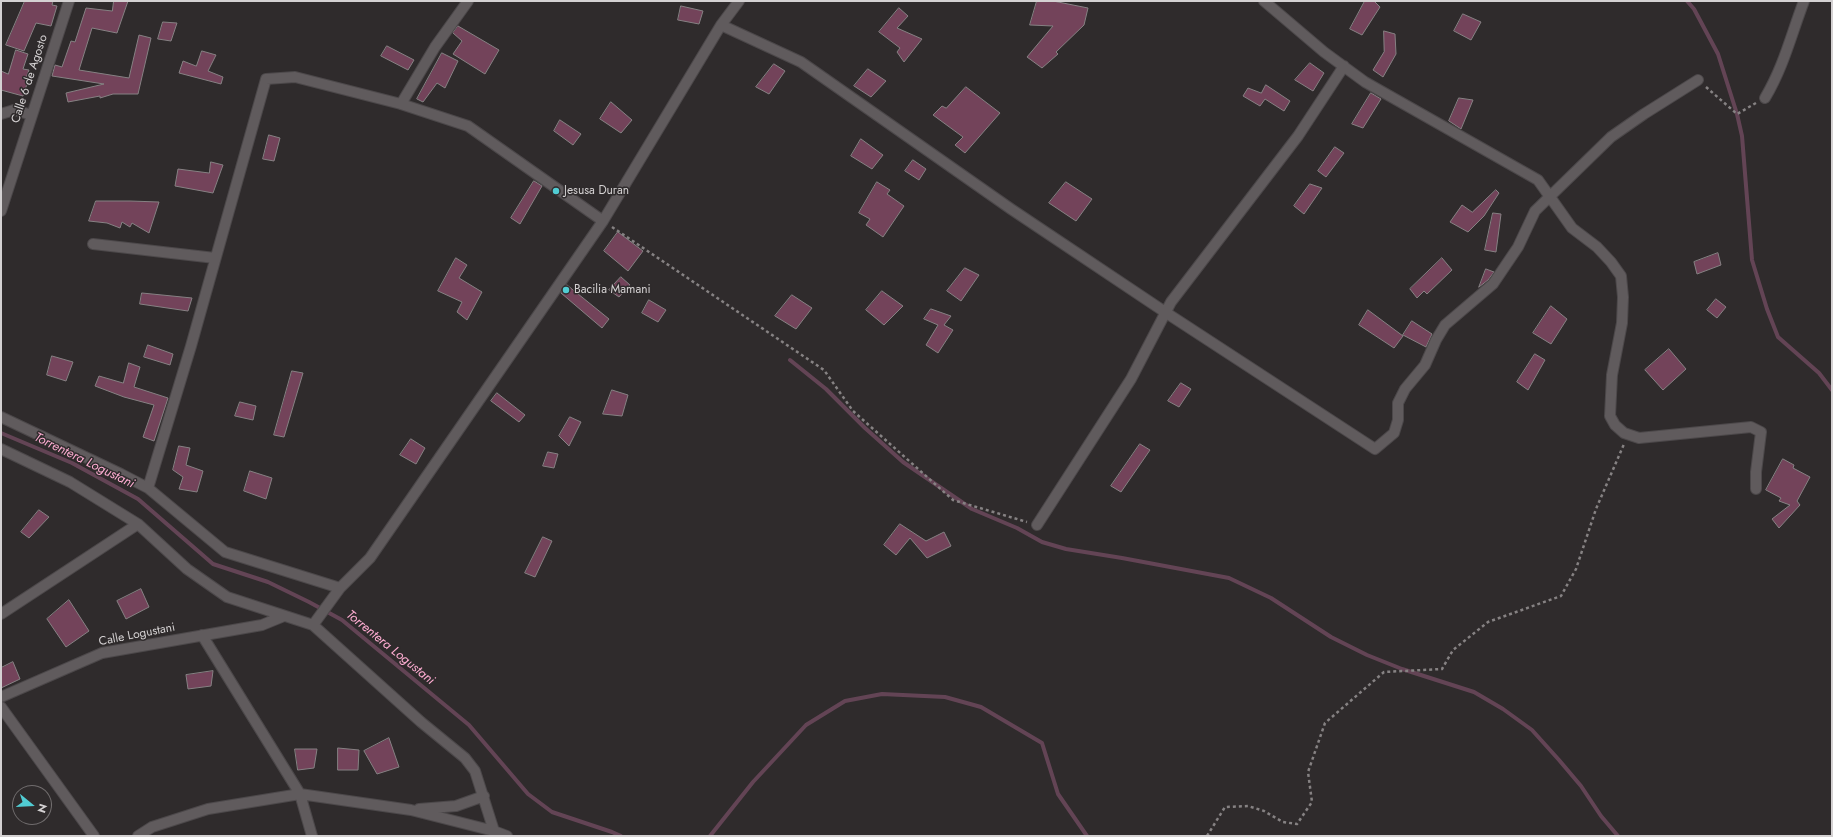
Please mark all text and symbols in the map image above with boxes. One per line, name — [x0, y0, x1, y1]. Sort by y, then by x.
street label: Calle 6 de Agosto — [9, 33, 51, 125]
place label: Jesusa Duran — [564, 184, 629, 198]
marker: Jesusa Duran — [551, 186, 561, 196]
place label: Bacilia Mamani — [574, 283, 651, 297]
marker: Bacilia Mamani — [561, 285, 571, 295]
water label: Torrentera Logustani — [31, 430, 137, 492]
water label: Torrentera Logustani — [343, 607, 437, 689]
street label: Calle Logustani — [98, 621, 176, 649]
north arrow — [12, 785, 52, 825]
text: N — [34, 802, 51, 815]

